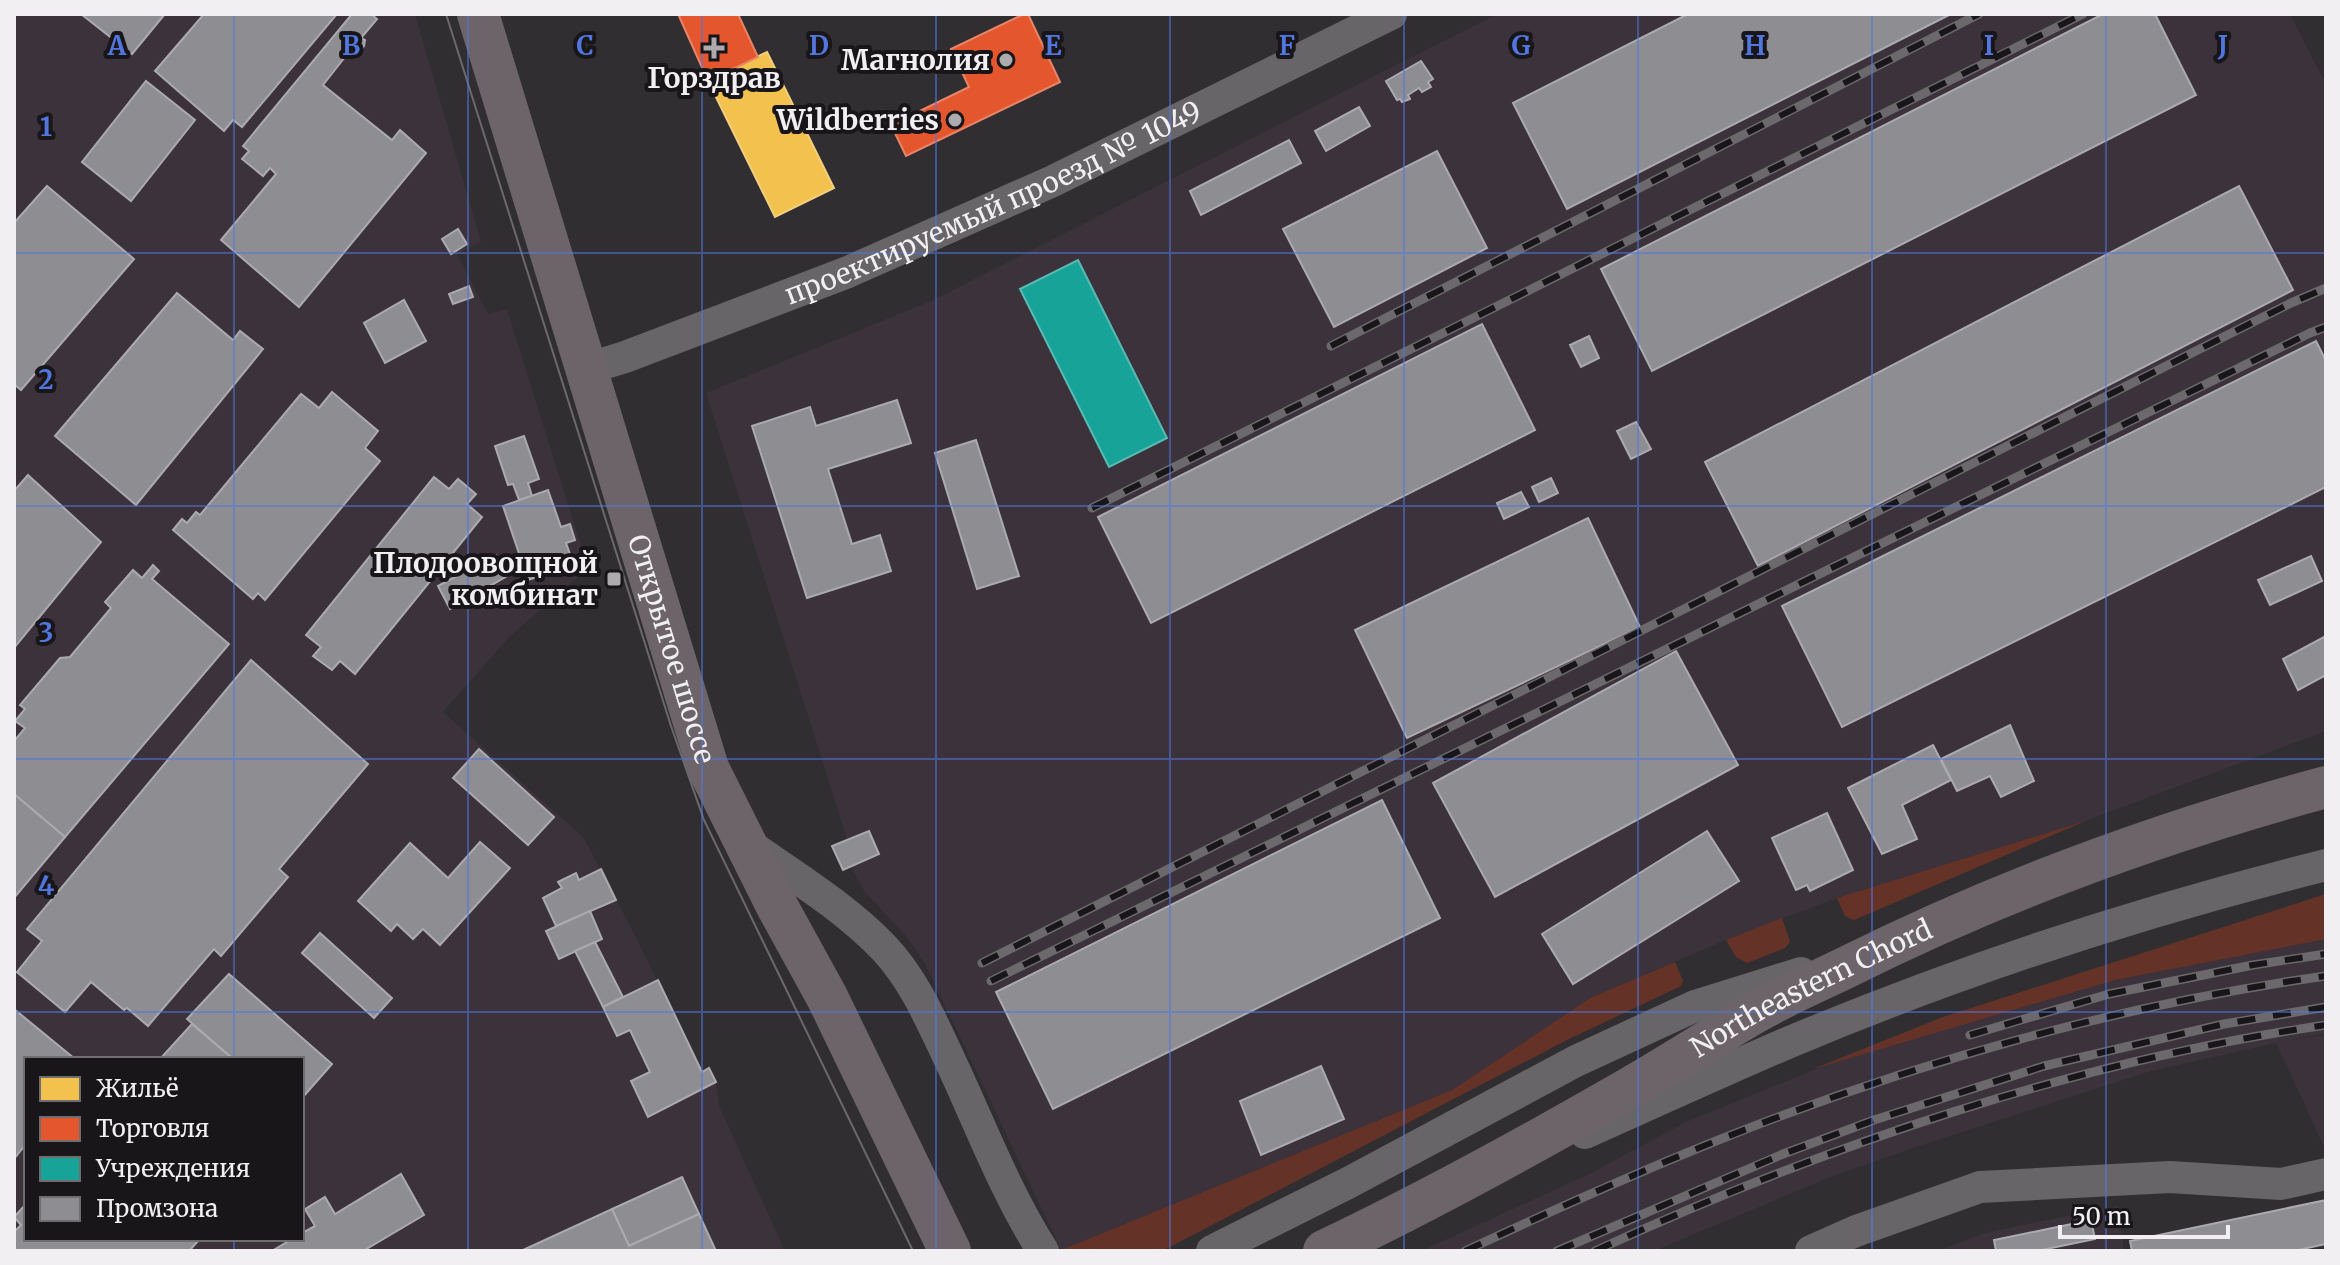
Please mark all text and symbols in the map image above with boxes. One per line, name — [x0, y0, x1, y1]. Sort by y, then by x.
text: A — [107, 29, 127, 62]
text: B — [342, 29, 360, 62]
text: C — [576, 29, 594, 62]
text: D — [809, 29, 829, 62]
text: E — [1045, 29, 1062, 62]
text: F — [1279, 29, 1295, 62]
text: G — [1512, 29, 1531, 62]
text: H — [1744, 29, 1766, 62]
text: I — [1984, 29, 1994, 62]
text: J — [2217, 29, 2228, 62]
marker: Горздрав — [705, 39, 723, 57]
place label: Магнолия — [841, 42, 990, 78]
marker: Магнолия — [997, 51, 1015, 69]
place label: Горздрав — [647, 60, 781, 96]
street label: проектируемый проезд № 1049 — [780, 93, 1207, 312]
place label: Wildberries — [776, 102, 939, 138]
text: 1 — [40, 110, 52, 143]
marker: Wildberries — [946, 111, 964, 129]
text: 2 — [38, 363, 54, 396]
street label: Открытое шоссе — [620, 530, 724, 768]
place label: Плодоовощной комбинат — [373, 545, 598, 613]
marker: Плодоовощной комбинат — [605, 570, 623, 588]
text: 3 — [39, 616, 53, 649]
text: 4 — [38, 869, 55, 902]
street label: Northeastern Chord — [1684, 911, 1938, 1065]
legend — [24, 1057, 304, 1241]
text: Жильё — [96, 1073, 179, 1104]
text: Торговля — [96, 1113, 209, 1144]
text: Учреждения — [95, 1153, 250, 1184]
scale bar — [2060, 1189, 2228, 1239]
text: Промзона — [96, 1193, 218, 1224]
text: 50 m — [2072, 1201, 2131, 1232]

